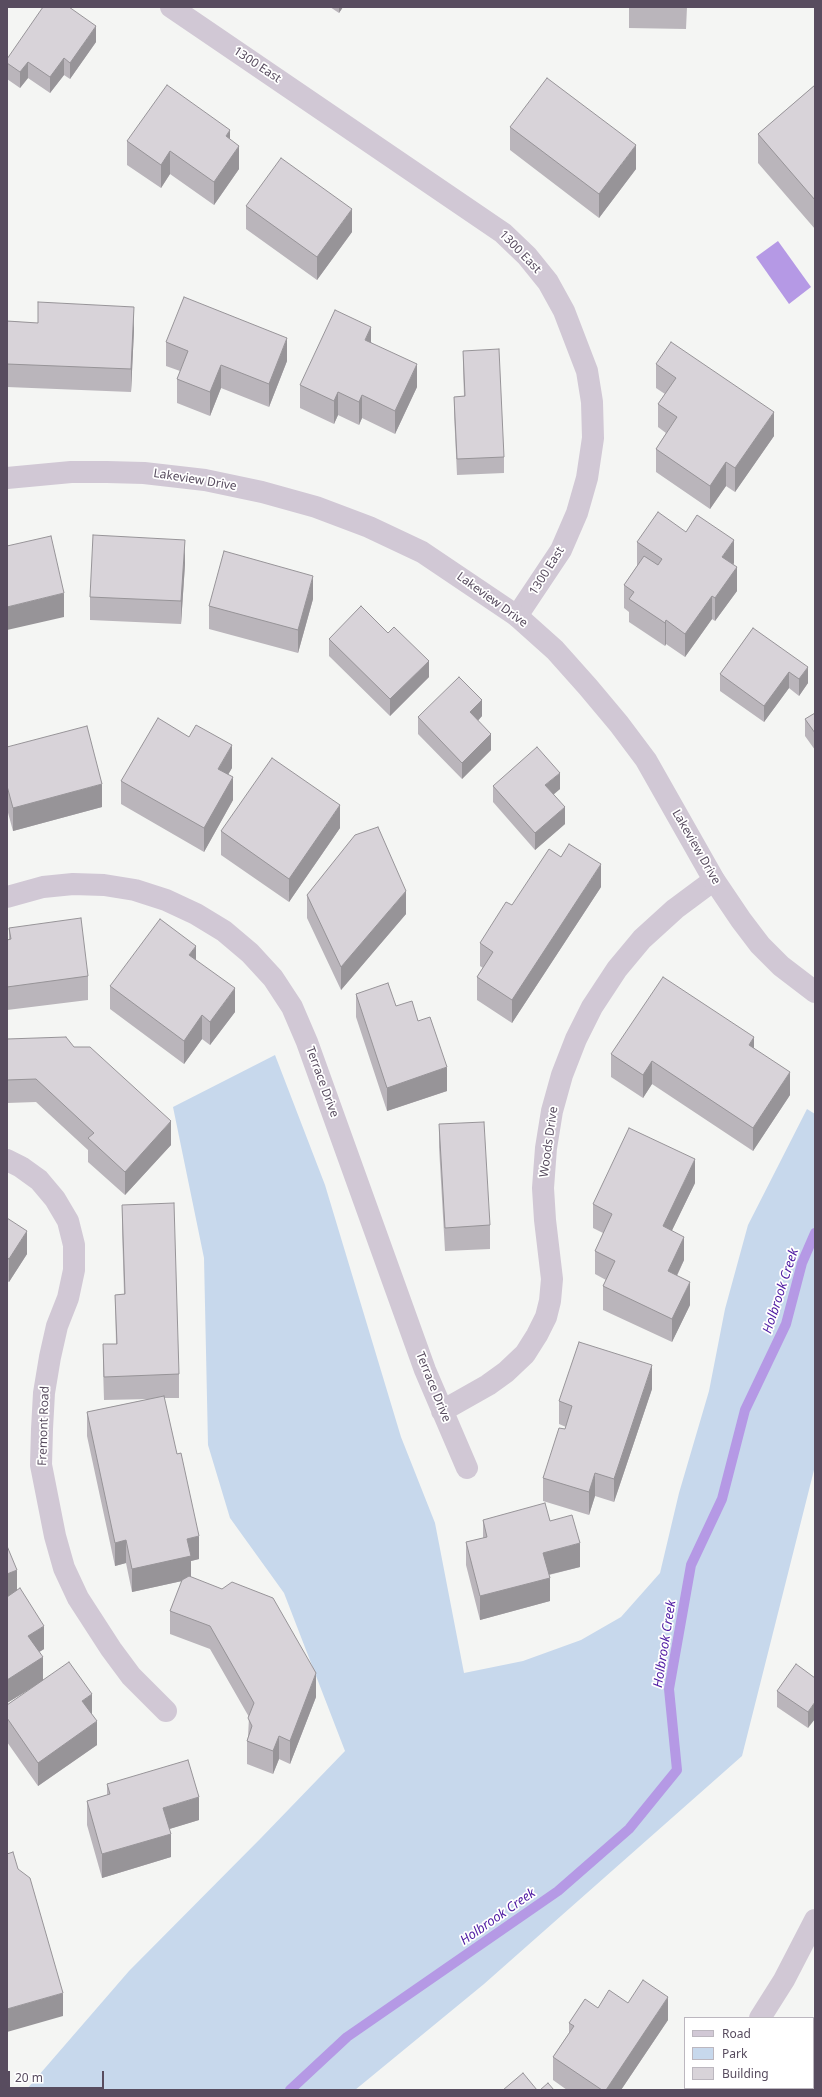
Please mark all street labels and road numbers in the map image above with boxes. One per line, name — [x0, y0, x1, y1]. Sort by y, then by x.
street label: 1300 East — [231, 44, 283, 86]
street label: 1300 East — [496, 228, 544, 276]
street label: Lakeview Drive — [152, 466, 238, 494]
street label: 1300 East — [527, 544, 567, 598]
street label: Lakeview Drive — [454, 570, 530, 630]
street label: Lakeview Drive — [669, 807, 723, 887]
street label: Terrace Drive — [303, 1045, 341, 1119]
street label: Woods Drive — [537, 1106, 561, 1178]
street label: Terrace Drive — [412, 1350, 454, 1424]
street label: Fremont Road — [35, 1386, 53, 1466]

